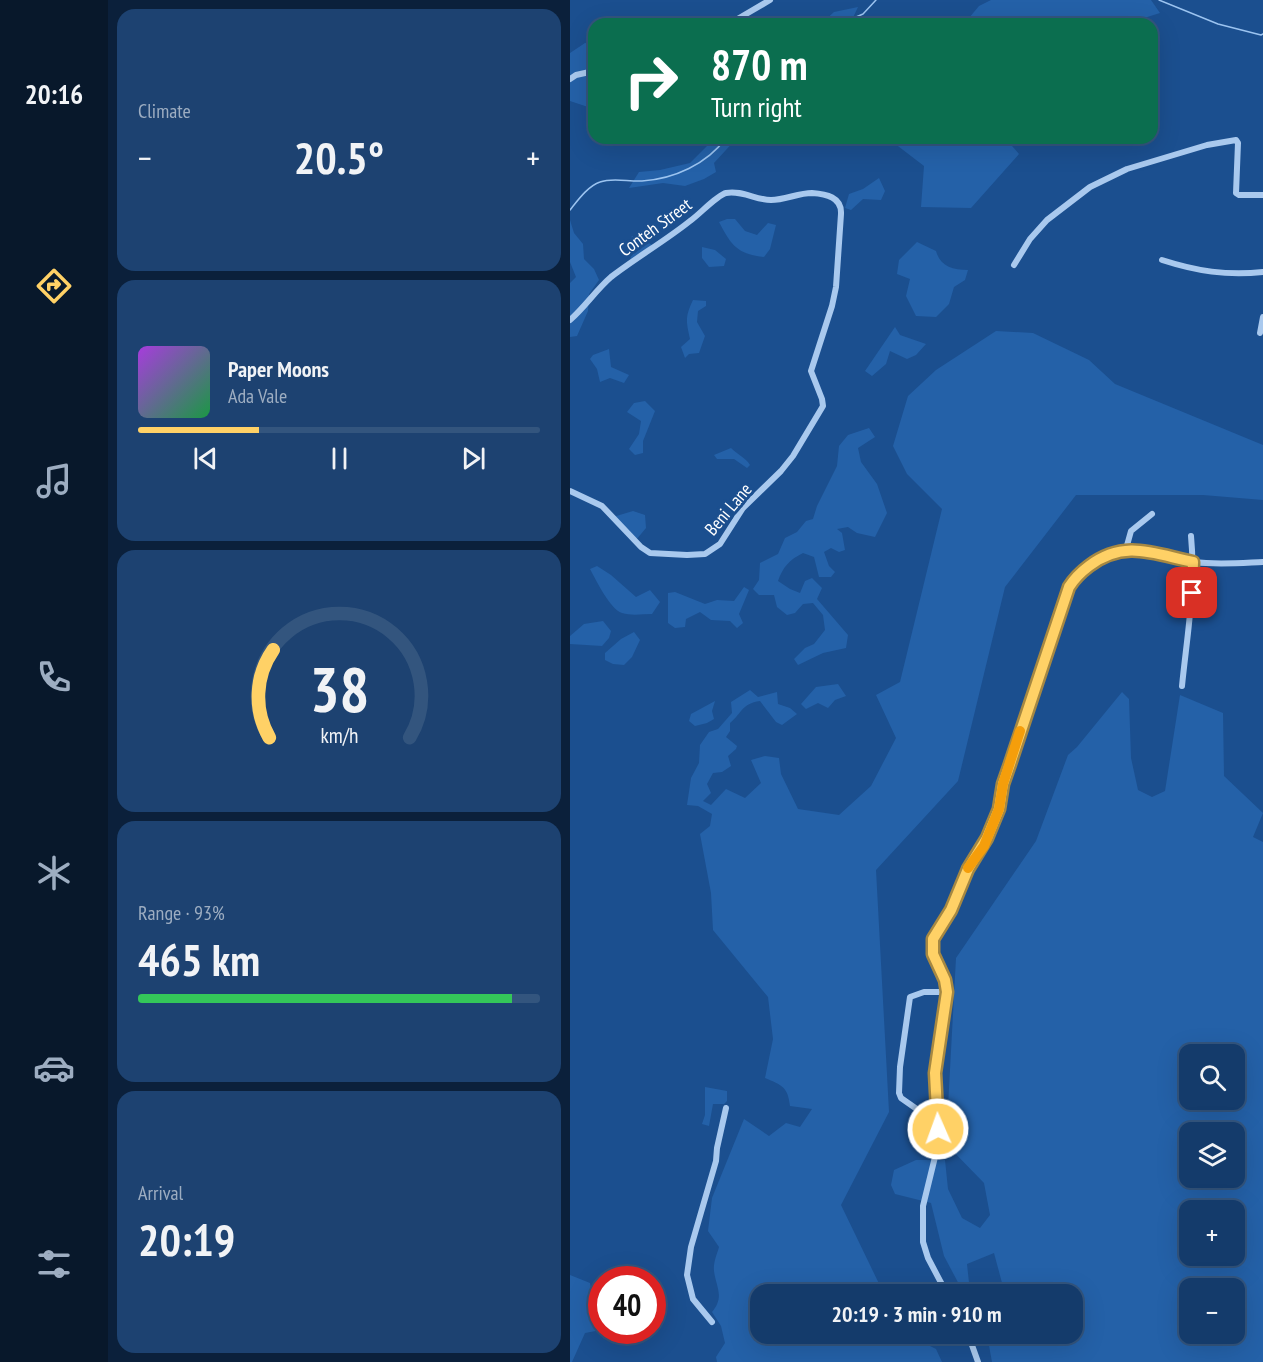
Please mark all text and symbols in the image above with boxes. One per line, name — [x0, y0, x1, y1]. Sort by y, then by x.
text: 870 m — [711, 37, 808, 92]
icon: right — [612, 42, 690, 120]
text: 20:16 — [25, 77, 83, 111]
text: Turn right — [711, 90, 802, 124]
text: Climate — [138, 98, 191, 124]
text: 20.5° — [294, 128, 384, 186]
text: − — [138, 136, 152, 179]
text: + — [526, 136, 540, 179]
street label: Conteh Street — [614, 193, 696, 261]
icon: directions — [33, 265, 75, 307]
text: Paper Moons — [228, 355, 329, 383]
text: Ada Vale — [228, 383, 287, 409]
icon: previous — [189, 442, 222, 475]
icon: pause — [323, 442, 356, 475]
icon: next — [457, 442, 490, 475]
icon: music — [33, 460, 75, 502]
street label: Beni Lane — [699, 478, 757, 540]
pin — [1166, 567, 1217, 618]
icon: arrive — [1175, 576, 1208, 609]
text: 38 — [309, 648, 369, 729]
icon: phone — [33, 656, 75, 698]
text: km/h — [320, 721, 358, 749]
icon: climate — [33, 852, 75, 894]
text: Range · 93% — [138, 900, 225, 926]
text: 465 km — [138, 930, 260, 988]
map controls — [1179, 1044, 1245, 1344]
button: search — [1179, 1044, 1245, 1110]
icon: car — [33, 1047, 75, 1089]
position arrow — [906, 1097, 970, 1161]
button: layers — [1179, 1122, 1245, 1188]
text: Arrival — [138, 1180, 183, 1206]
button: + — [1179, 1200, 1245, 1266]
text: 20:19 — [138, 1210, 235, 1268]
icon: filters — [33, 1243, 75, 1285]
speed limit sign: 40 — [588, 1266, 666, 1344]
button: − — [1179, 1278, 1245, 1344]
text: 20:19 · 3 min · 910 m — [831, 1300, 1002, 1328]

